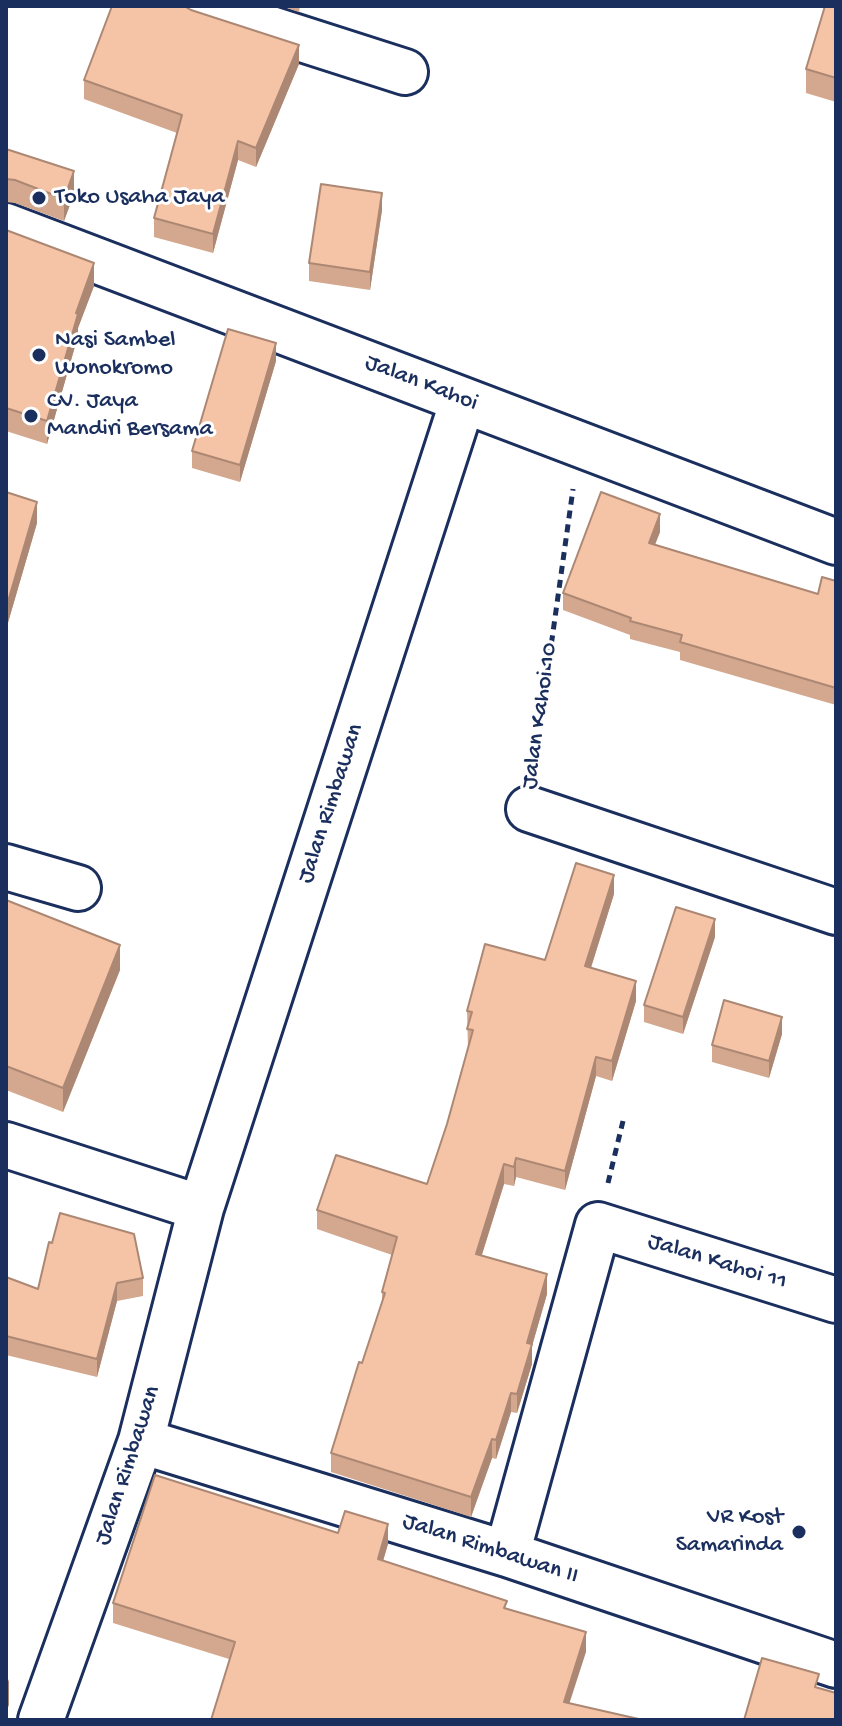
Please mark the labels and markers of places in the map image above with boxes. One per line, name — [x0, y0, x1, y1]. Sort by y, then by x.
place label: Toko Usaha Jaya — [55, 184, 225, 212]
marker: Toko Usaha Jaya — [30, 189, 48, 207]
place label: Nasi Sambel Wonokromo — [55, 327, 176, 383]
marker: Nasi Sambel Wonokromo — [30, 346, 48, 364]
place label: CV. Jaya Mandiri Bersama — [47, 388, 213, 444]
marker: CV. Jaya Mandiri Bersama — [22, 407, 40, 425]
place label: VR Kost Samarinda — [676, 1504, 783, 1560]
marker: VR Kost Samarinda — [790, 1523, 808, 1541]

